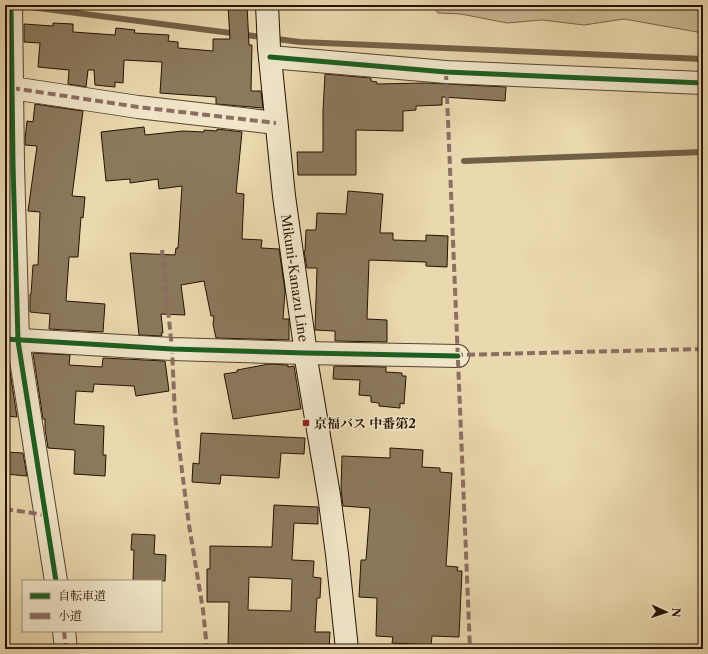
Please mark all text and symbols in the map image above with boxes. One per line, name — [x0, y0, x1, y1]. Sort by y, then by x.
street label: Mikuni-Kanazu Line — [278, 213, 312, 343]
place label: 京福バス 中番第2 — [314, 415, 416, 431]
marker: 京福バス 中番第2 — [301, 418, 311, 428]
legend — [22, 580, 162, 632]
text: 自転車道 — [58, 588, 106, 603]
north arrow — [646, 592, 686, 632]
text: N — [669, 607, 683, 618]
text: 小道 — [58, 608, 82, 623]

